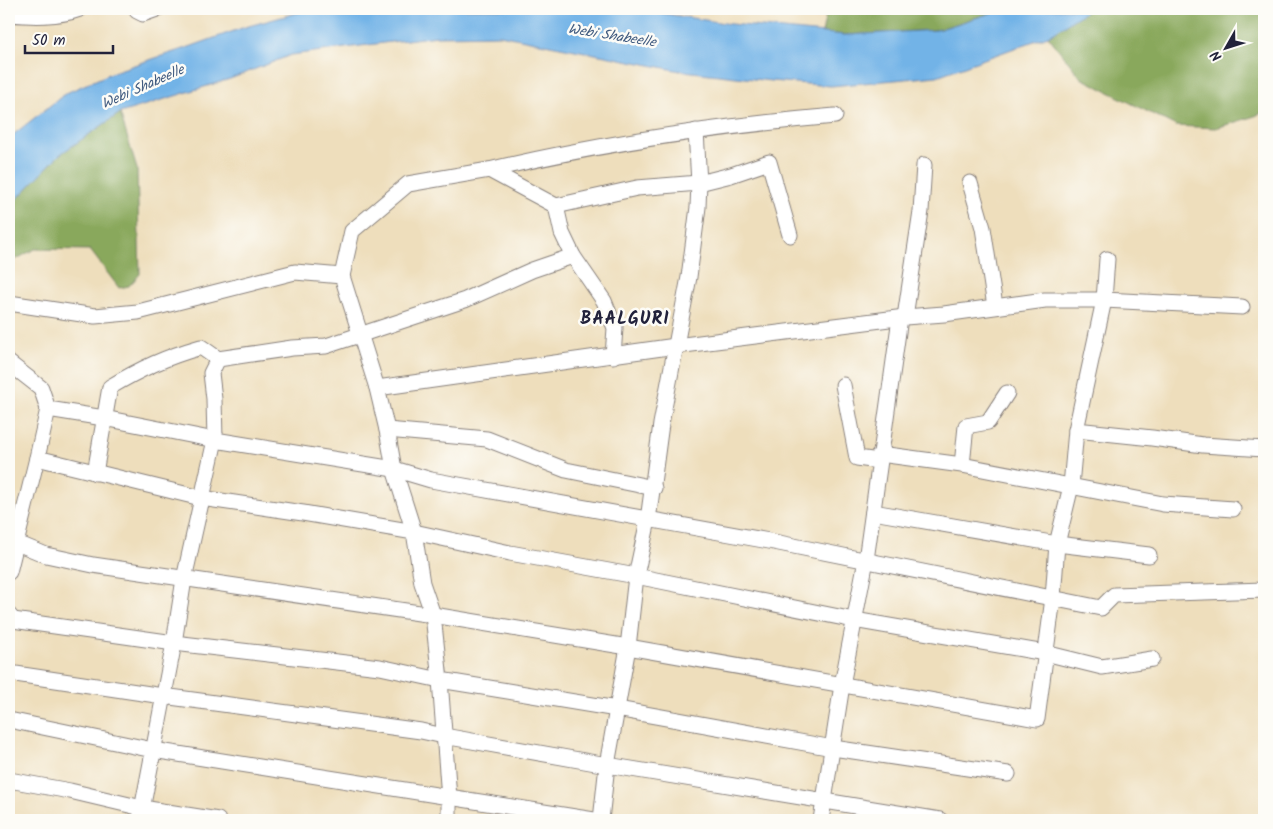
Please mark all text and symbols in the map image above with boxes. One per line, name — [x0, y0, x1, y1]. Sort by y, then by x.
water label: Webi Shabeelle — [567, 18, 659, 54]
scale bar — [25, 22, 112, 54]
north arrow — [1200, 22, 1250, 72]
text: 50 m — [32, 29, 66, 53]
text: N — [1205, 45, 1228, 66]
water label: Webi Shabeelle — [98, 58, 189, 115]
district label: BAALGURI — [580, 305, 670, 334]

